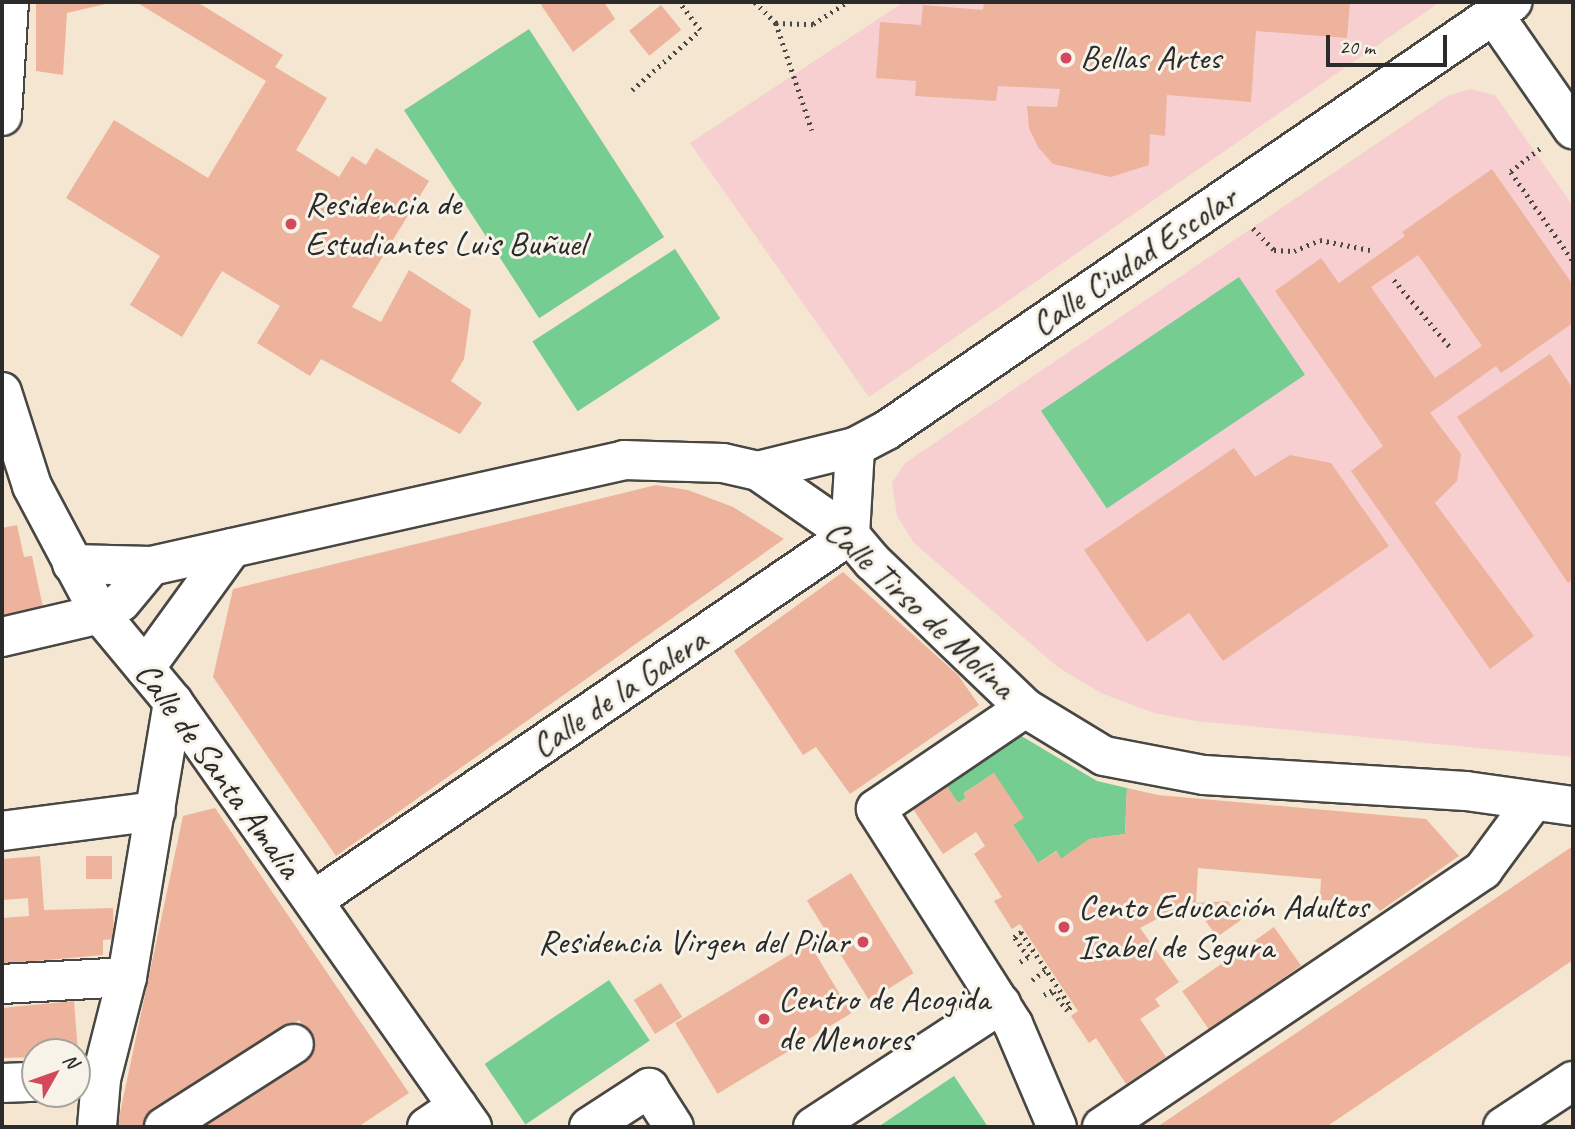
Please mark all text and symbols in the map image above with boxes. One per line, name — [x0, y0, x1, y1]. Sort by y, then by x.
scale bar — [1330, 21, 1451, 65]
text: 20 m — [1339, 34, 1375, 60]
place label: Bellas Artes — [1080, 37, 1221, 79]
marker: Bellas Artes — [1058, 50, 1074, 66]
street label: Calle Ciudad Escolar — [1024, 177, 1244, 345]
place label: Residencia de Estudiantes Luis Buñuel — [305, 183, 584, 265]
marker: Residencia de Estudiantes Luis Buñuel — [283, 216, 299, 232]
street label: Calle Tirso de Molina — [816, 510, 1024, 708]
street label: Calle de la Galera — [523, 619, 715, 767]
street label: Calle de Santa Amalia — [125, 653, 311, 887]
place label: Cento Educación Adultos Isabel de Segura — [1078, 886, 1367, 968]
marker: Cento Educación Adultos Isabel de Segura — [1056, 919, 1072, 935]
place label: Residencia Virgen del Pilar — [539, 921, 849, 963]
marker: Residencia Virgen del Pilar — [855, 934, 871, 950]
place label: Centro de Acogida de Menores — [778, 978, 990, 1060]
marker: Centro de Acogida de Menores — [756, 1011, 772, 1027]
north arrow — [21, 1038, 91, 1108]
text: N — [58, 1049, 84, 1073]

